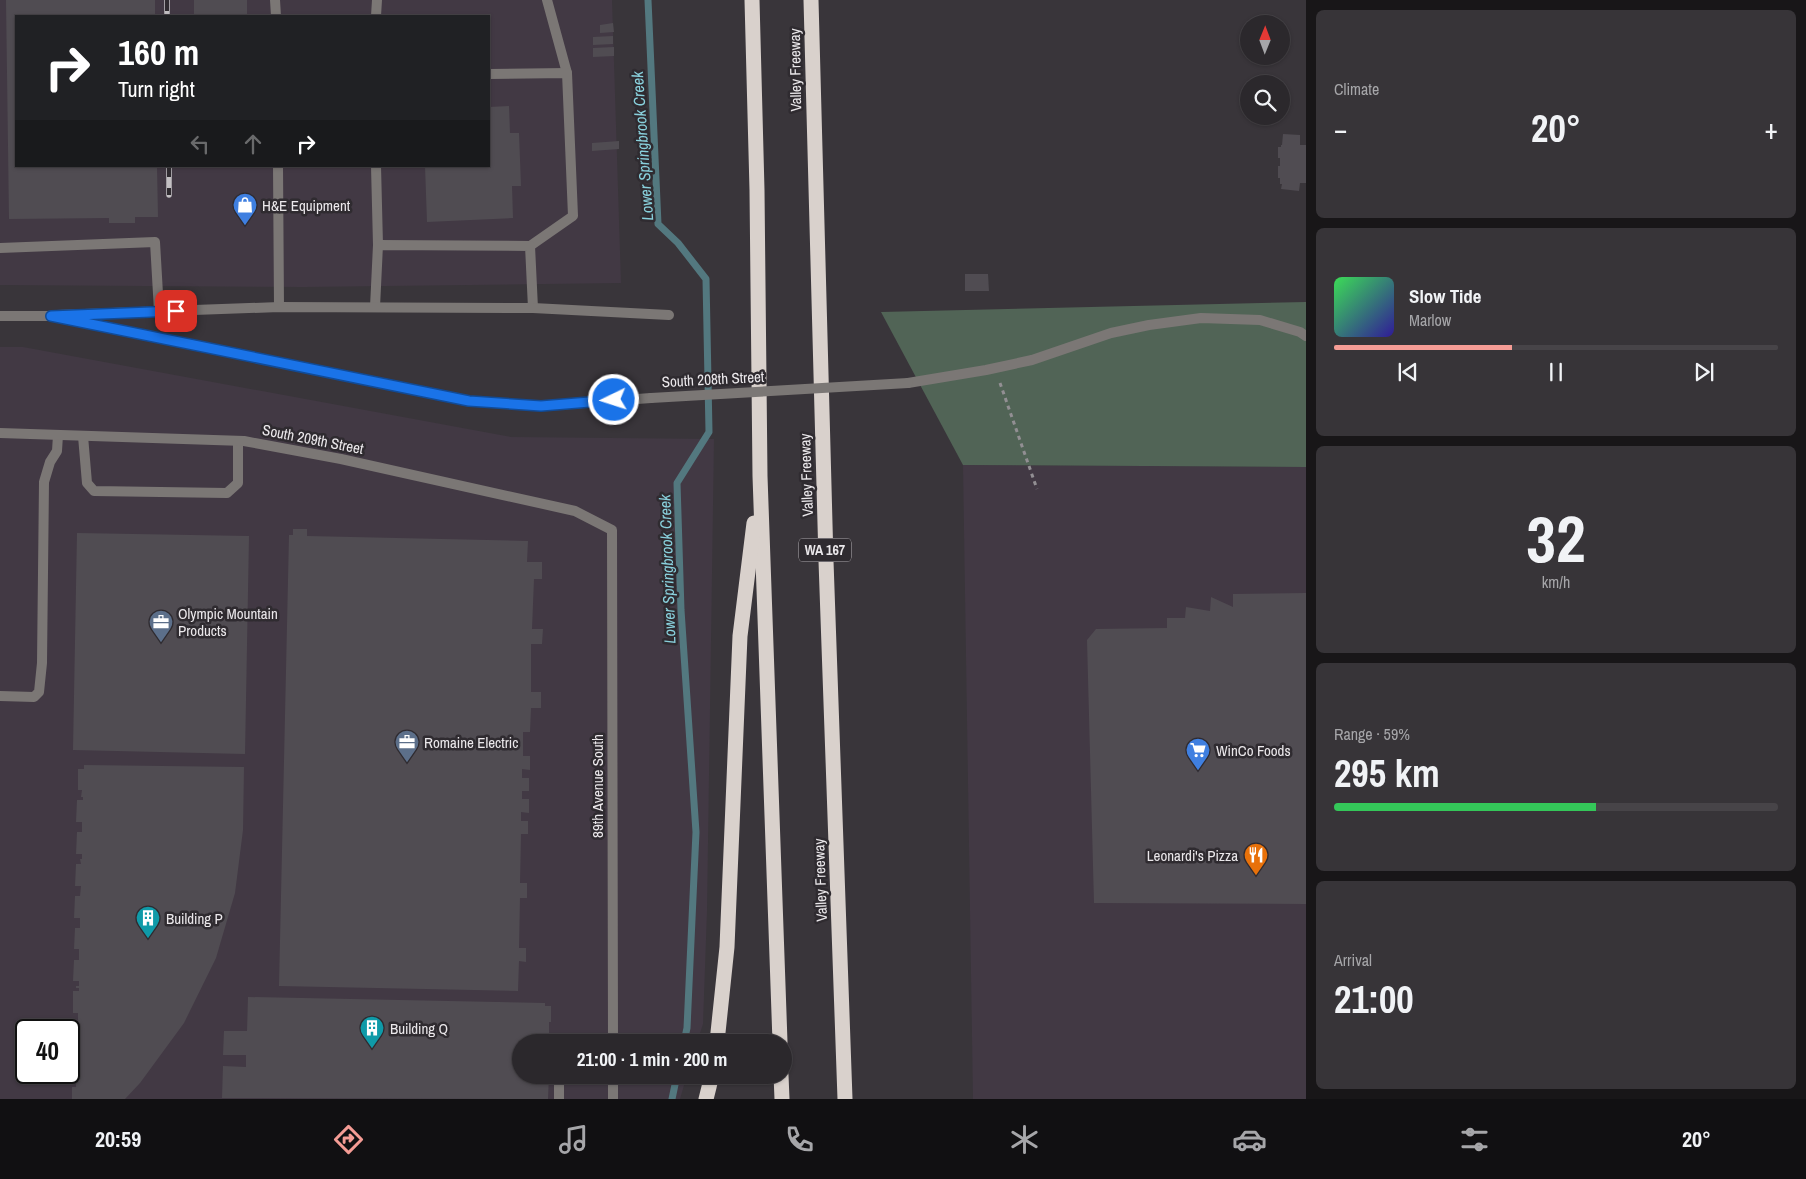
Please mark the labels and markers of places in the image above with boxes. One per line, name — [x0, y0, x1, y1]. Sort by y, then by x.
shop icon: H&E Equipment — [232, 192, 258, 226]
place label: H&E Equipment — [262, 195, 351, 216]
pin — [155, 290, 197, 332]
place label: Olympic Mountain Products — [178, 603, 278, 641]
office icon: Olympic Mountain Products — [148, 609, 174, 643]
office icon: Romaine Electric — [394, 729, 420, 763]
place label: Romaine Electric — [424, 732, 518, 753]
supermarket icon: WinCo Foods — [1185, 737, 1211, 771]
place label: WinCo Foods — [1216, 740, 1291, 761]
restaurant icon: Leonardi's Pizza — [1243, 842, 1269, 876]
place label: Leonardi's Pizza — [1147, 845, 1238, 866]
building icon: Building P — [135, 905, 161, 939]
place label: Building P — [166, 908, 223, 929]
building icon: Building Q — [359, 1015, 385, 1049]
place label: Building Q — [390, 1018, 448, 1039]

